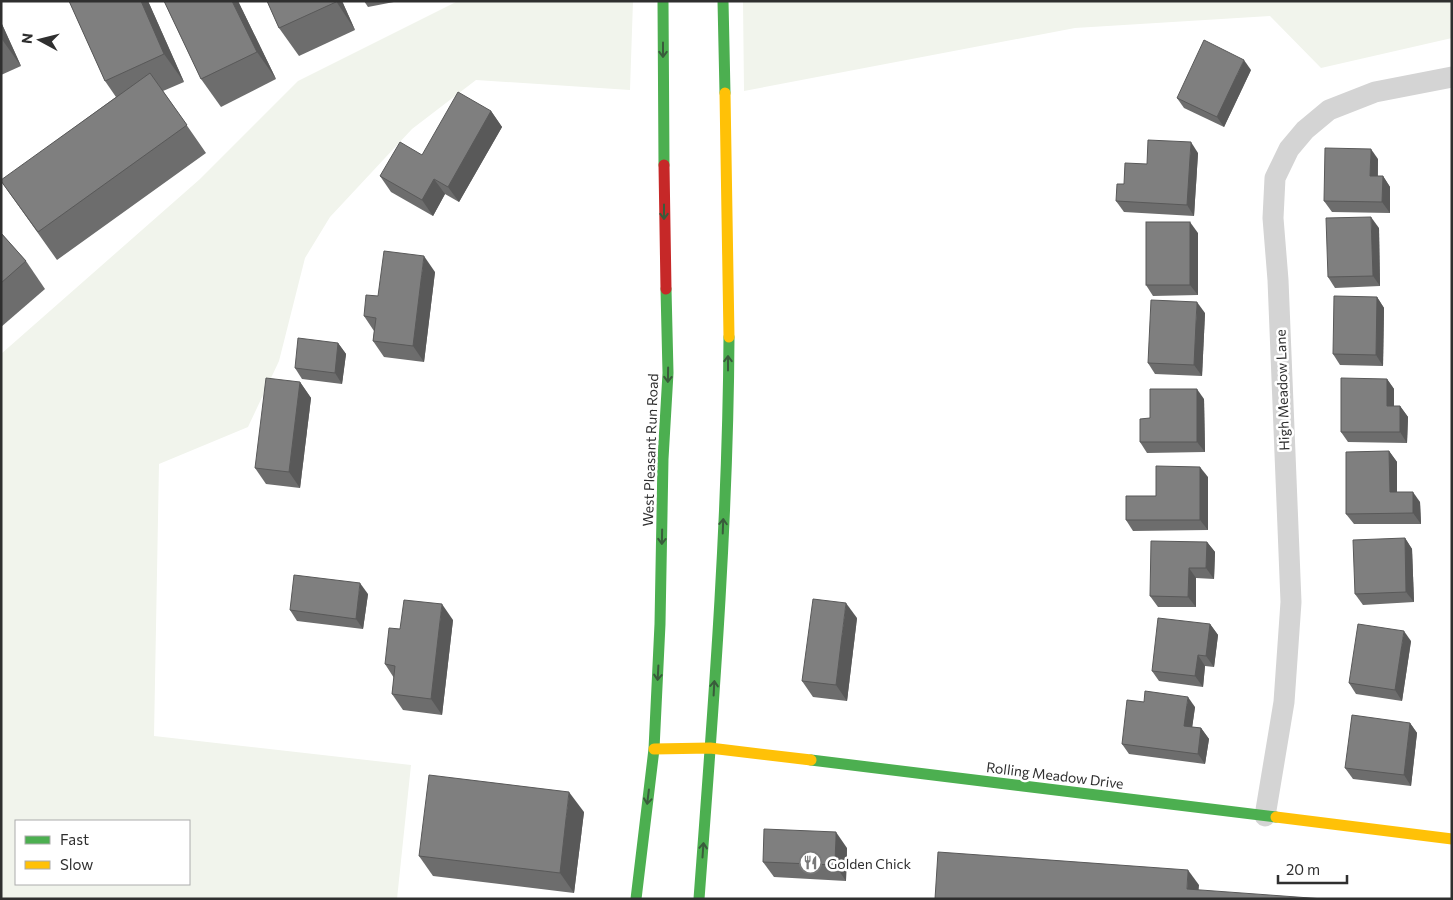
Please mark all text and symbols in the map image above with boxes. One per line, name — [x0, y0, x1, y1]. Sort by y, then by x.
north arrow — [15, 15, 65, 65]
text: N — [18, 32, 36, 45]
one-way arrow — [658, 42, 668, 58]
one-way arrow — [659, 204, 669, 220]
street label: High Meadow Lane — [1271, 329, 1293, 451]
one-way arrow — [723, 356, 733, 372]
one-way arrow — [663, 367, 672, 383]
street label: West Pleasant Run Road — [639, 373, 661, 527]
one-way arrow — [718, 518, 728, 534]
one-way arrow — [657, 529, 666, 545]
one-way arrow — [653, 664, 662, 680]
one-way arrow — [709, 680, 718, 696]
street label: Rolling Meadow Drive — [985, 758, 1125, 792]
one-way arrow — [643, 789, 653, 805]
legend — [15, 820, 190, 885]
text: Fast — [60, 830, 89, 848]
one-way arrow — [698, 842, 707, 858]
restaurant icon: Golden Chick — [799, 851, 823, 875]
scale bar — [1278, 852, 1347, 884]
text: Slow — [60, 855, 93, 873]
place label: Golden Chick — [827, 855, 911, 872]
text: 20 m — [1286, 860, 1320, 878]

